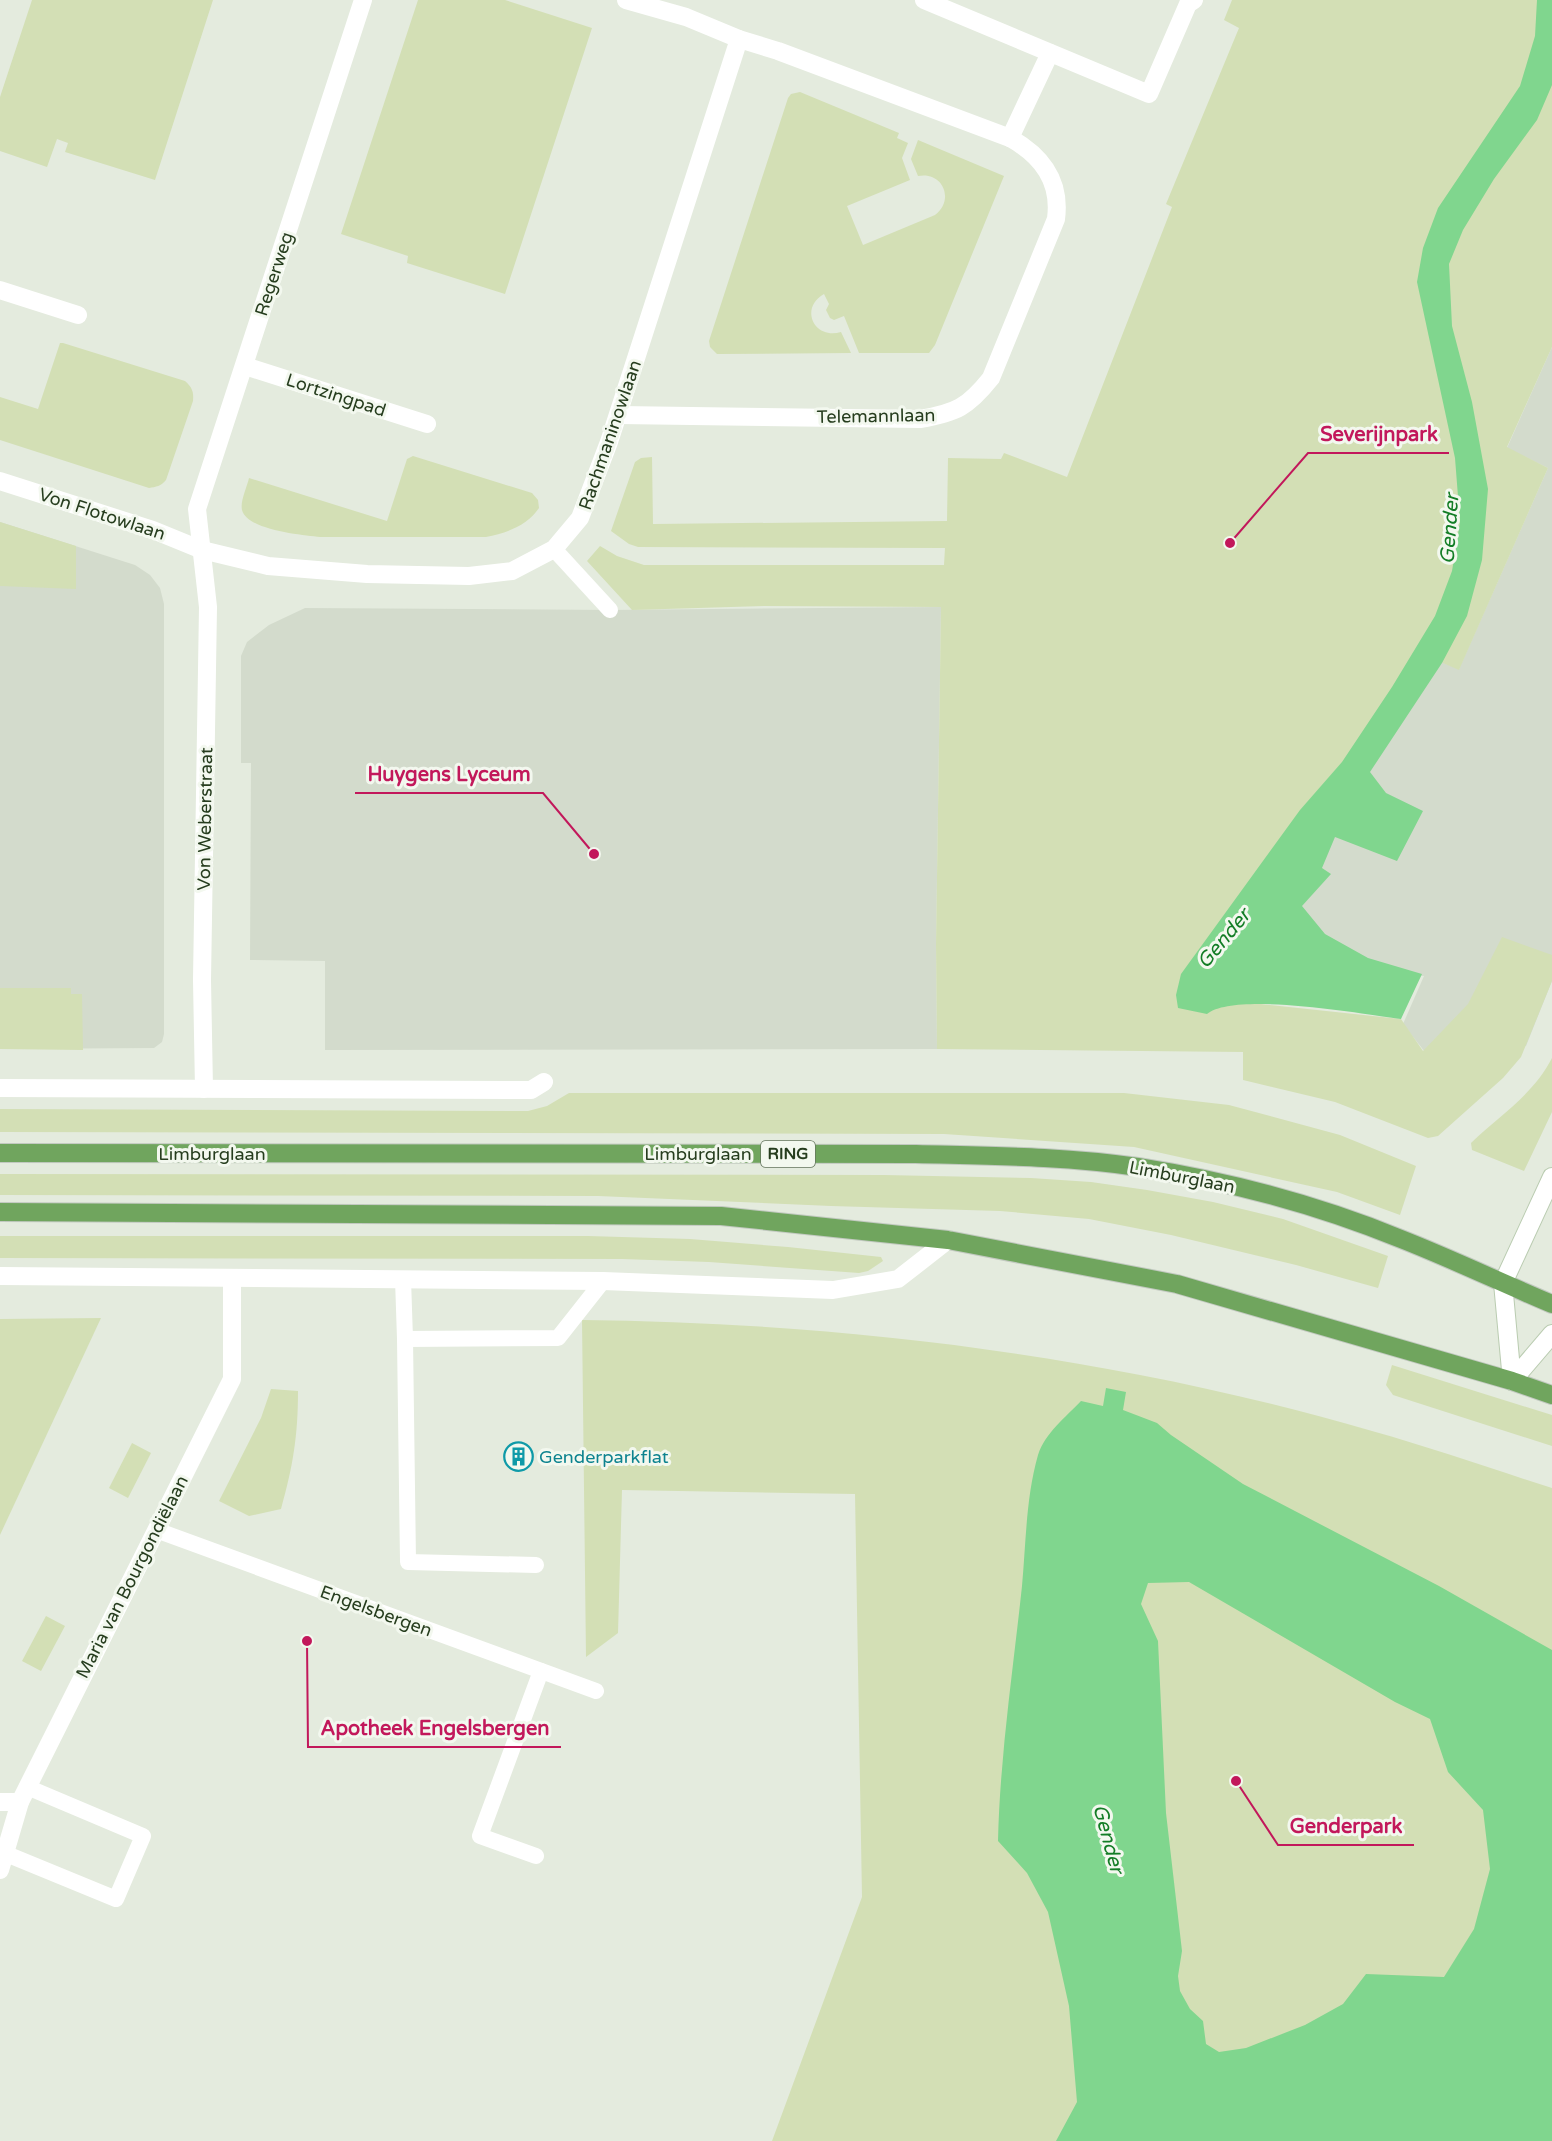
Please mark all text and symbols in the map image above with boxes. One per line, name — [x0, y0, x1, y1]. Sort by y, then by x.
street label: Regerweg — [250, 229, 298, 319]
street label: Rachmaninowlaan — [574, 357, 646, 513]
street label: Lortzingpad — [283, 369, 389, 421]
street label: Telemannlaan — [816, 404, 936, 428]
callout: Severijnpark — [1308, 415, 1449, 453]
text: Severijnpark — [1320, 423, 1438, 447]
street label: Von Flotowlaan — [36, 483, 168, 545]
water label: Gender — [1436, 491, 1465, 565]
street label: Von Weberstraat — [193, 747, 217, 891]
callout: Huygens Lyceum — [355, 755, 543, 793]
text: Huygens Lyceum — [367, 763, 531, 787]
water label: Gender — [1192, 903, 1257, 974]
road number: RING — [761, 1141, 815, 1167]
street label: Limburglaan — [158, 1143, 266, 1165]
street label: Limburglaan — [644, 1143, 752, 1165]
street label: Limburglaan — [1127, 1156, 1237, 1198]
building icon: Genderparkflat — [502, 1441, 534, 1473]
place label: Genderparkflat — [539, 1446, 669, 1468]
street label: Maria van Bourgondiëlaan — [71, 1472, 193, 1682]
street label: Engelsbergen — [317, 1581, 435, 1641]
callout: Apotheek Engelsbergen — [308, 1709, 561, 1747]
text: Apotheek Engelsbergen — [321, 1717, 549, 1741]
water label: Gender — [1087, 1802, 1129, 1878]
callout: Genderpark — [1278, 1807, 1414, 1845]
text: Genderpark — [1290, 1815, 1402, 1839]

